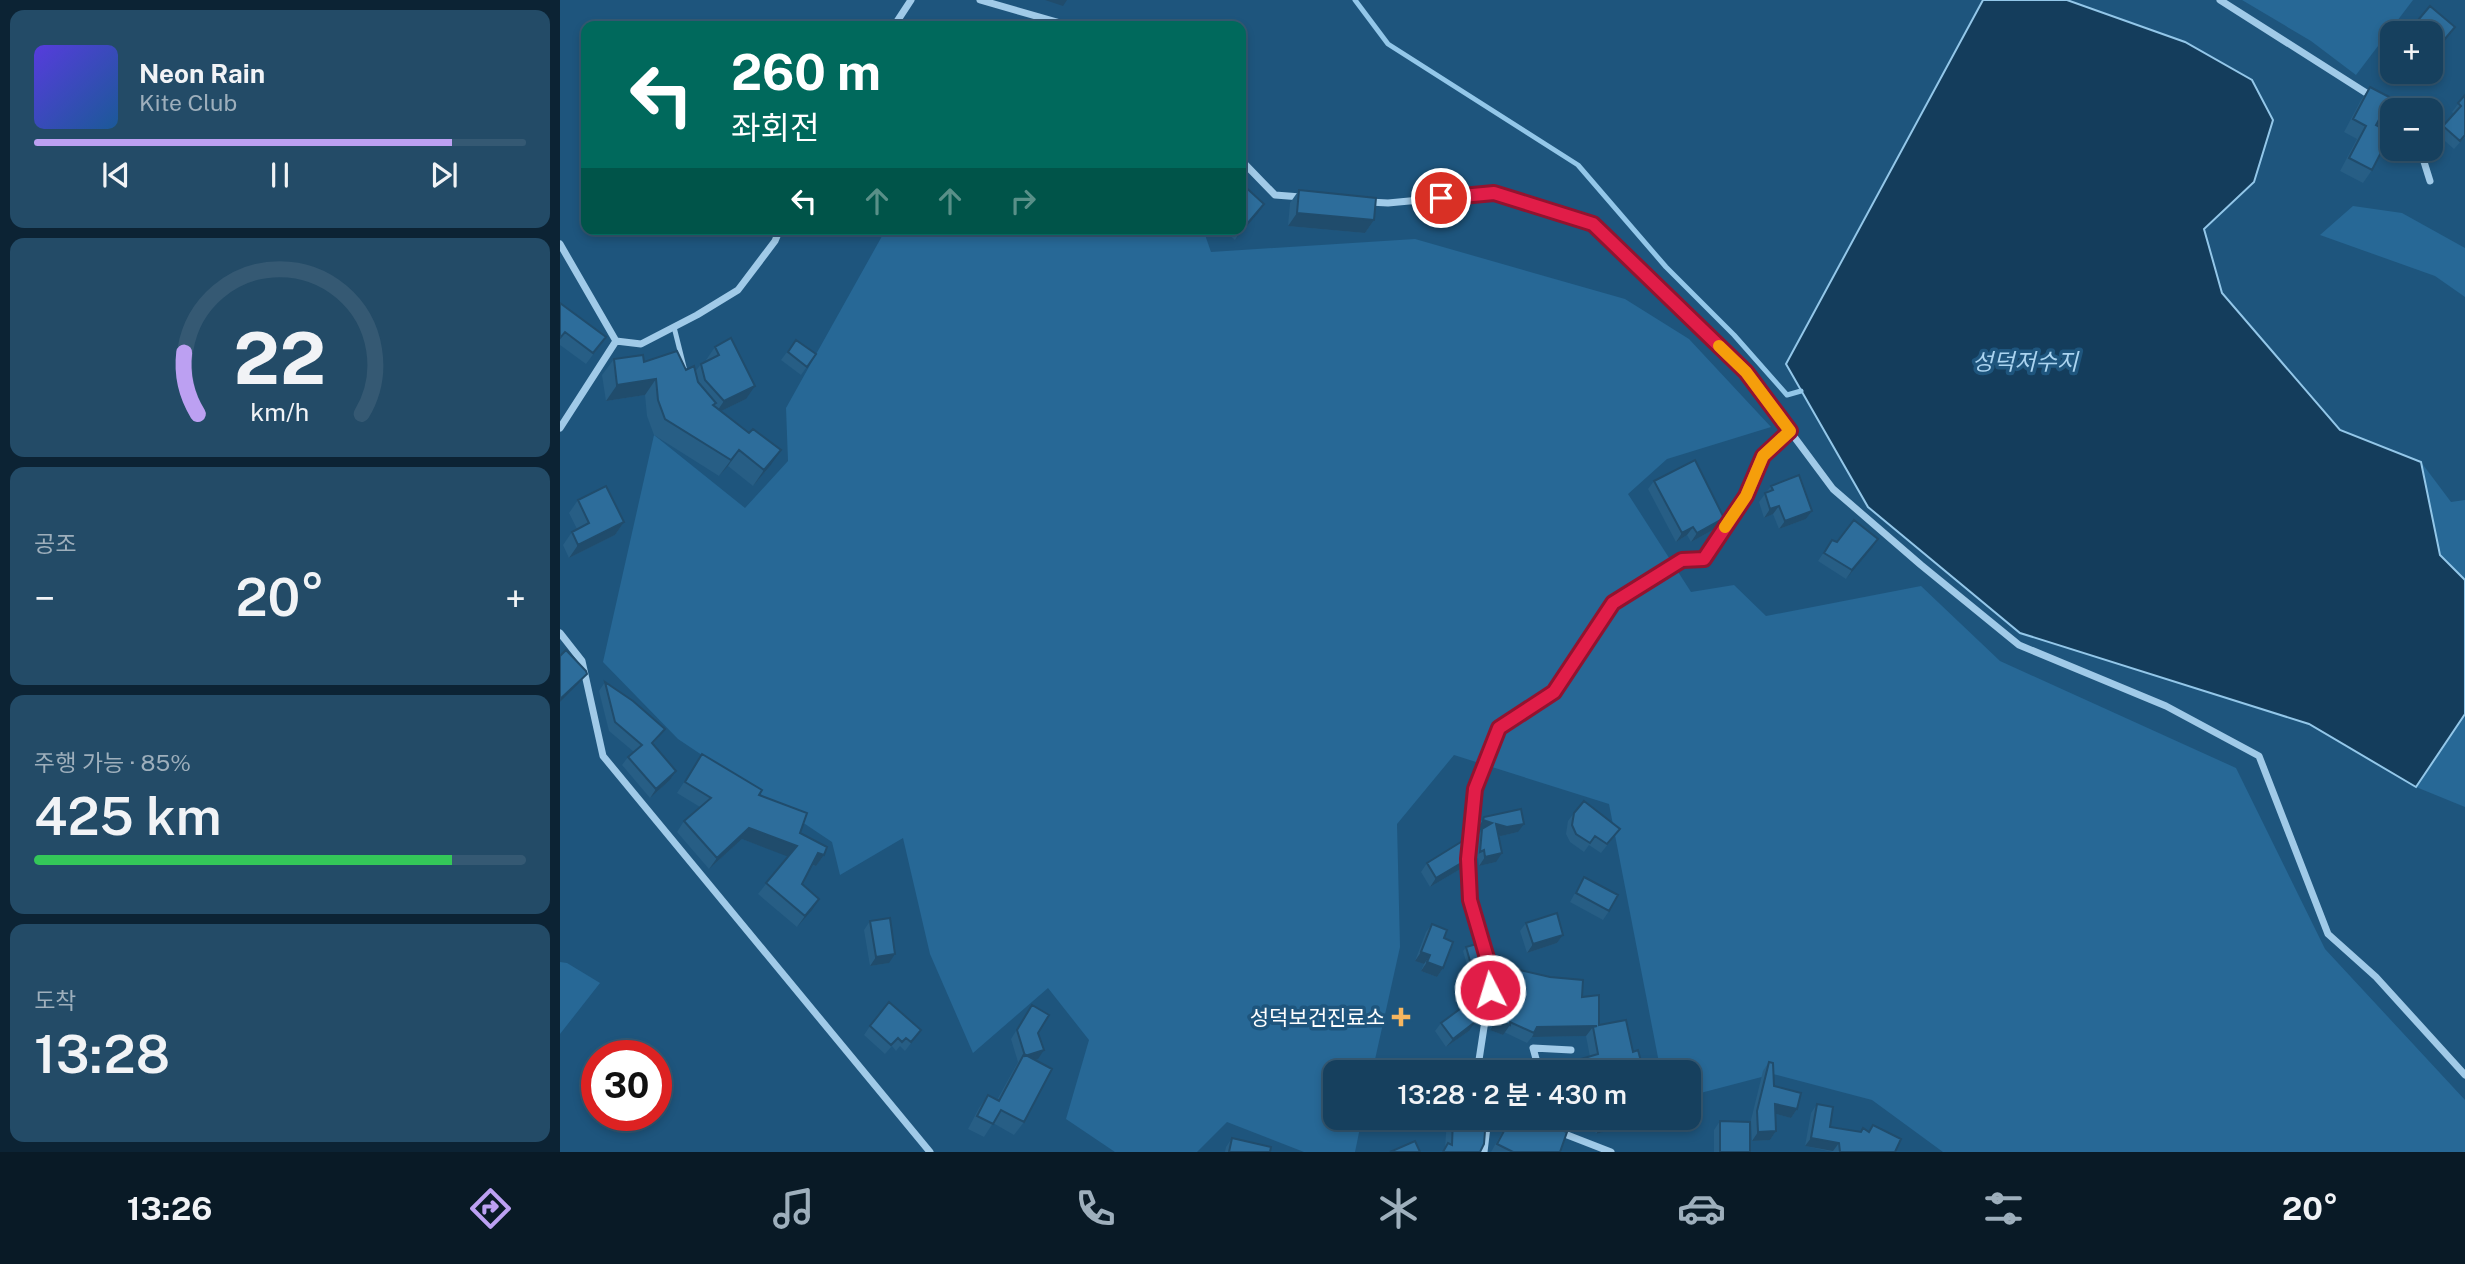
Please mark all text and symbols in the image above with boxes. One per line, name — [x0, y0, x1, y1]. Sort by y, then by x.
map controls — [2380, 21, 2443, 161]
button: + — [2380, 21, 2443, 84]
text: 260 m — [731, 43, 881, 101]
icon: left — [616, 49, 707, 140]
text: Neon Rain — [139, 58, 265, 89]
text: Kite Club — [139, 89, 237, 116]
button: − — [2380, 98, 2443, 161]
text: 좌회전 — [731, 109, 819, 146]
icon: previous — [97, 156, 135, 194]
icon: pause — [261, 156, 299, 194]
icon: next — [425, 156, 463, 194]
pin — [1411, 168, 1471, 228]
icon: arrive — [1422, 179, 1460, 217]
icon: left — [785, 182, 823, 220]
icon: ahead — [858, 182, 896, 220]
icon: ahead — [931, 182, 969, 220]
icon: right — [1004, 182, 1042, 220]
text: 22 — [234, 315, 326, 400]
water label: 성덕저수지 — [1972, 348, 2080, 375]
text: km/h — [251, 396, 309, 426]
text: 공조 — [34, 530, 76, 557]
text: 20° — [235, 567, 325, 628]
text: − — [34, 576, 55, 621]
text: + — [505, 576, 526, 621]
text: 주행 가능 · 85% — [34, 749, 191, 776]
text: 425 km — [34, 786, 222, 847]
position arrow — [1453, 953, 1527, 1027]
text: 도착 — [34, 987, 76, 1014]
place label: 성덕보건진료소 — [1250, 1005, 1385, 1030]
marker: 성덕보건진료소 — [1391, 1007, 1411, 1027]
text: 13:28 — [34, 1024, 170, 1085]
speed limit sign: 30 — [581, 1040, 672, 1131]
text: 13:28 · 2 분 · 430 m — [1397, 1079, 1627, 1110]
icon: directions — [466, 1184, 515, 1233]
icon: music — [769, 1184, 818, 1233]
icon: phone — [1071, 1184, 1120, 1233]
icon: climate — [1374, 1184, 1423, 1233]
icon: car — [1677, 1184, 1726, 1233]
icon: filters — [1979, 1184, 2028, 1233]
text: 13:26 — [127, 1190, 213, 1227]
text: 20° — [2282, 1190, 2338, 1227]

